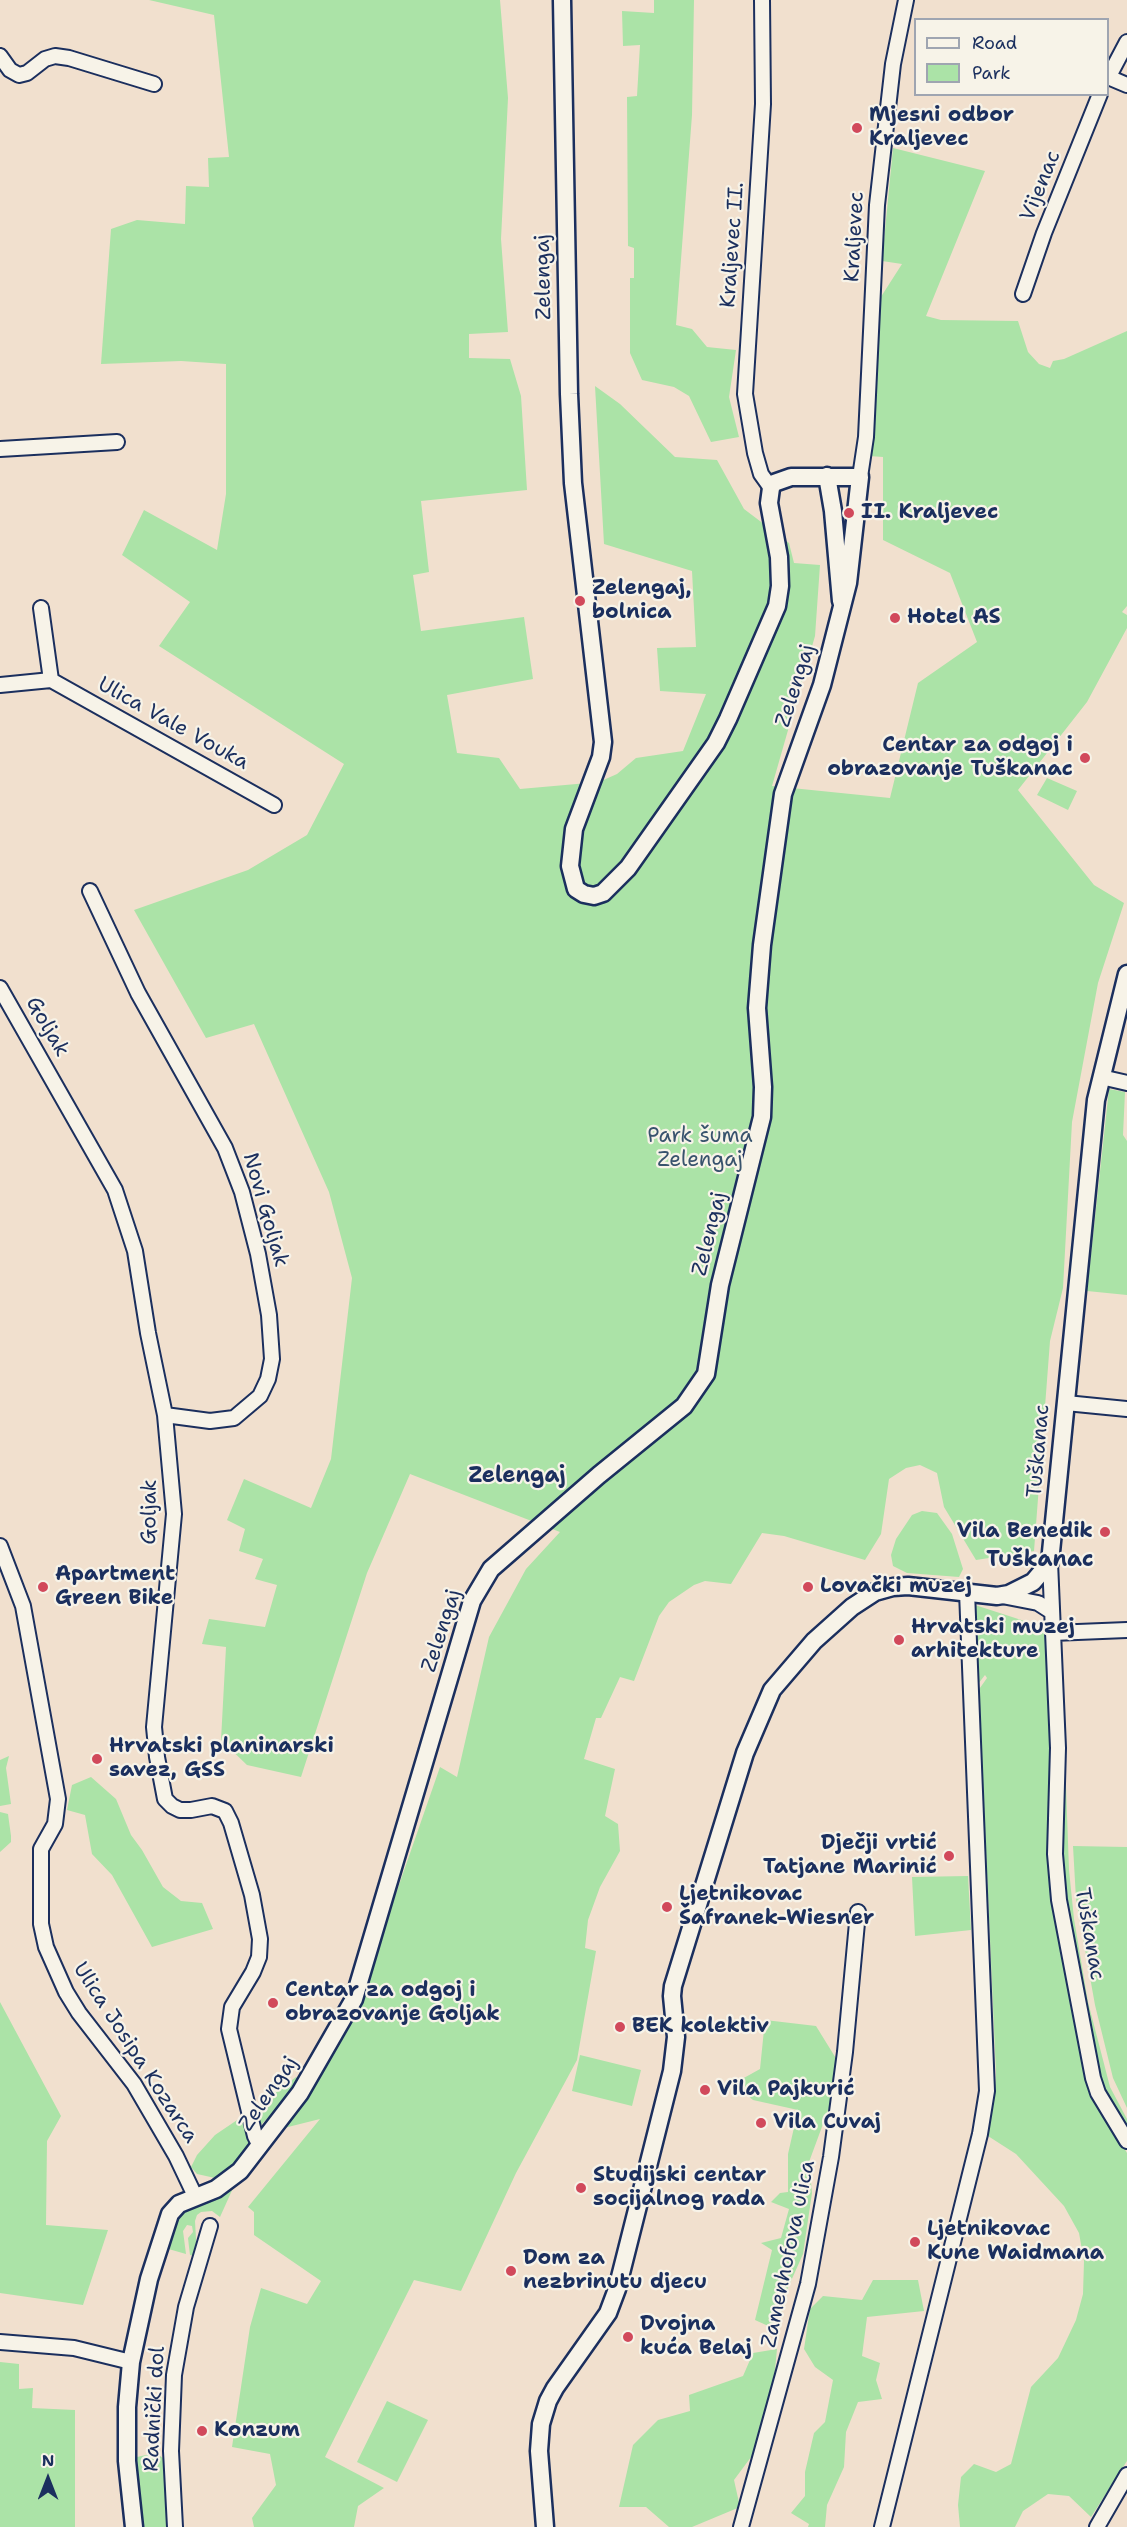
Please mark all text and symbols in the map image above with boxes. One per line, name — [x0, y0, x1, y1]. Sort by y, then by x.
legend — [914, 18, 1109, 96]
text: Road — [972, 31, 1017, 55]
text: Park — [972, 61, 1011, 85]
place label: Mjesni odbor Kraljevec — [869, 103, 1014, 153]
marker: Mjesni odbor Kraljevec — [850, 121, 864, 135]
street label: Vijenac — [1016, 147, 1066, 225]
street label: Kraljevec II. — [716, 181, 750, 309]
street label: Kraljevec — [840, 191, 870, 283]
street label: Zelengaj — [531, 234, 557, 320]
place label: II. Kraljevec — [861, 500, 998, 526]
marker: II. Kraljevec — [842, 506, 856, 520]
place label: Zelengaj, bolnica — [592, 576, 692, 626]
marker: Zelengaj, bolnica — [573, 594, 587, 608]
place label: Hotel AS — [907, 605, 1001, 631]
marker: Hotel AS — [888, 611, 902, 625]
street label: Zelengaj — [771, 641, 821, 731]
street label: Ulica Vale Vouka — [93, 672, 253, 776]
place label: Centar za odgoj i obrazovanje Tuškanac — [827, 733, 1073, 783]
marker: Centar za odgoj i obrazovanje Tuškanac — [1078, 751, 1092, 765]
street label: Goljak — [20, 992, 74, 1062]
park label: Park šuma Zelengaj — [647, 1124, 753, 1174]
street label: Novi Goljak — [237, 1150, 293, 1270]
street label: Zelengaj — [687, 1189, 733, 1279]
street label: Tuškanac — [1022, 1403, 1056, 1499]
district label: Zelengaj — [468, 1463, 566, 1489]
street label: Goljak — [137, 1479, 163, 1545]
place label: Vila Benedik — [957, 1519, 1093, 1545]
marker: Vila Benedik — [1098, 1525, 1112, 1539]
district label: Tuškanac — [986, 1547, 1094, 1573]
place label: Apartment Green Bike — [55, 1562, 175, 1612]
place label: Lovački muzej — [820, 1574, 972, 1600]
marker: Apartment Green Bike — [36, 1580, 50, 1594]
marker: Lovački muzej — [801, 1580, 815, 1594]
street label: Zelengaj — [417, 1586, 467, 1676]
place label: Hrvatski muzej arhitekture — [911, 1615, 1075, 1665]
marker: Hrvatski muzej arhitekture — [892, 1633, 906, 1647]
place label: Hrvatski planinarski savez, GSS — [109, 1734, 334, 1784]
marker: Hrvatski planinarski savez, GSS — [90, 1752, 104, 1766]
place label: Dječji vrtić Tatjane Marinić — [763, 1831, 937, 1881]
marker: Dječji vrtić Tatjane Marinić — [942, 1849, 956, 1863]
place label: Ljetnikovac Šafranek-Wiesner — [679, 1882, 874, 1932]
street label: Tuškanac — [1068, 1886, 1110, 1982]
marker: Ljetnikovac Šafranek-Wiesner — [660, 1900, 674, 1914]
street label: Ulica Josipa Kozarca — [67, 1958, 203, 2148]
place label: Centar za odgoj i obrazovanje Goljak — [285, 1978, 500, 2028]
marker: Centar za odgoj i obrazovanje Goljak — [266, 1996, 280, 2010]
place label: BEK kolektiv — [632, 2014, 769, 2040]
marker: BEK kolektiv — [613, 2020, 627, 2034]
street label: Zelengaj — [234, 2052, 304, 2136]
place label: Vila Pajkurić — [717, 2077, 855, 2103]
marker: Vila Pajkurić — [698, 2083, 712, 2097]
place label: Vila Cuvaj — [773, 2110, 881, 2136]
marker: Vila Cuvaj — [754, 2116, 768, 2130]
street label: Zamenhofova ulica — [757, 2158, 821, 2350]
place label: Studijski centar socijalnog rada — [593, 2163, 766, 2213]
marker: Studijski centar socijalnog rada — [574, 2181, 588, 2195]
place label: Ljetnikovac Kune Waidmana — [927, 2217, 1104, 2267]
marker: Ljetnikovac Kune Waidmana — [908, 2235, 922, 2249]
place label: Dom za nezbrinutu djecu — [523, 2246, 707, 2296]
marker: Dom za nezbrinutu djecu — [504, 2264, 518, 2278]
place label: Dvojna kuća Belaj — [640, 2312, 752, 2362]
marker: Dvojna kuća Belaj — [621, 2330, 635, 2344]
street label: Radnički dol — [139, 2346, 171, 2472]
place label: Konzum — [214, 2418, 300, 2444]
marker: Konzum — [195, 2424, 209, 2438]
north arrow — [18, 2449, 78, 2509]
text: N — [42, 2450, 54, 2471]

